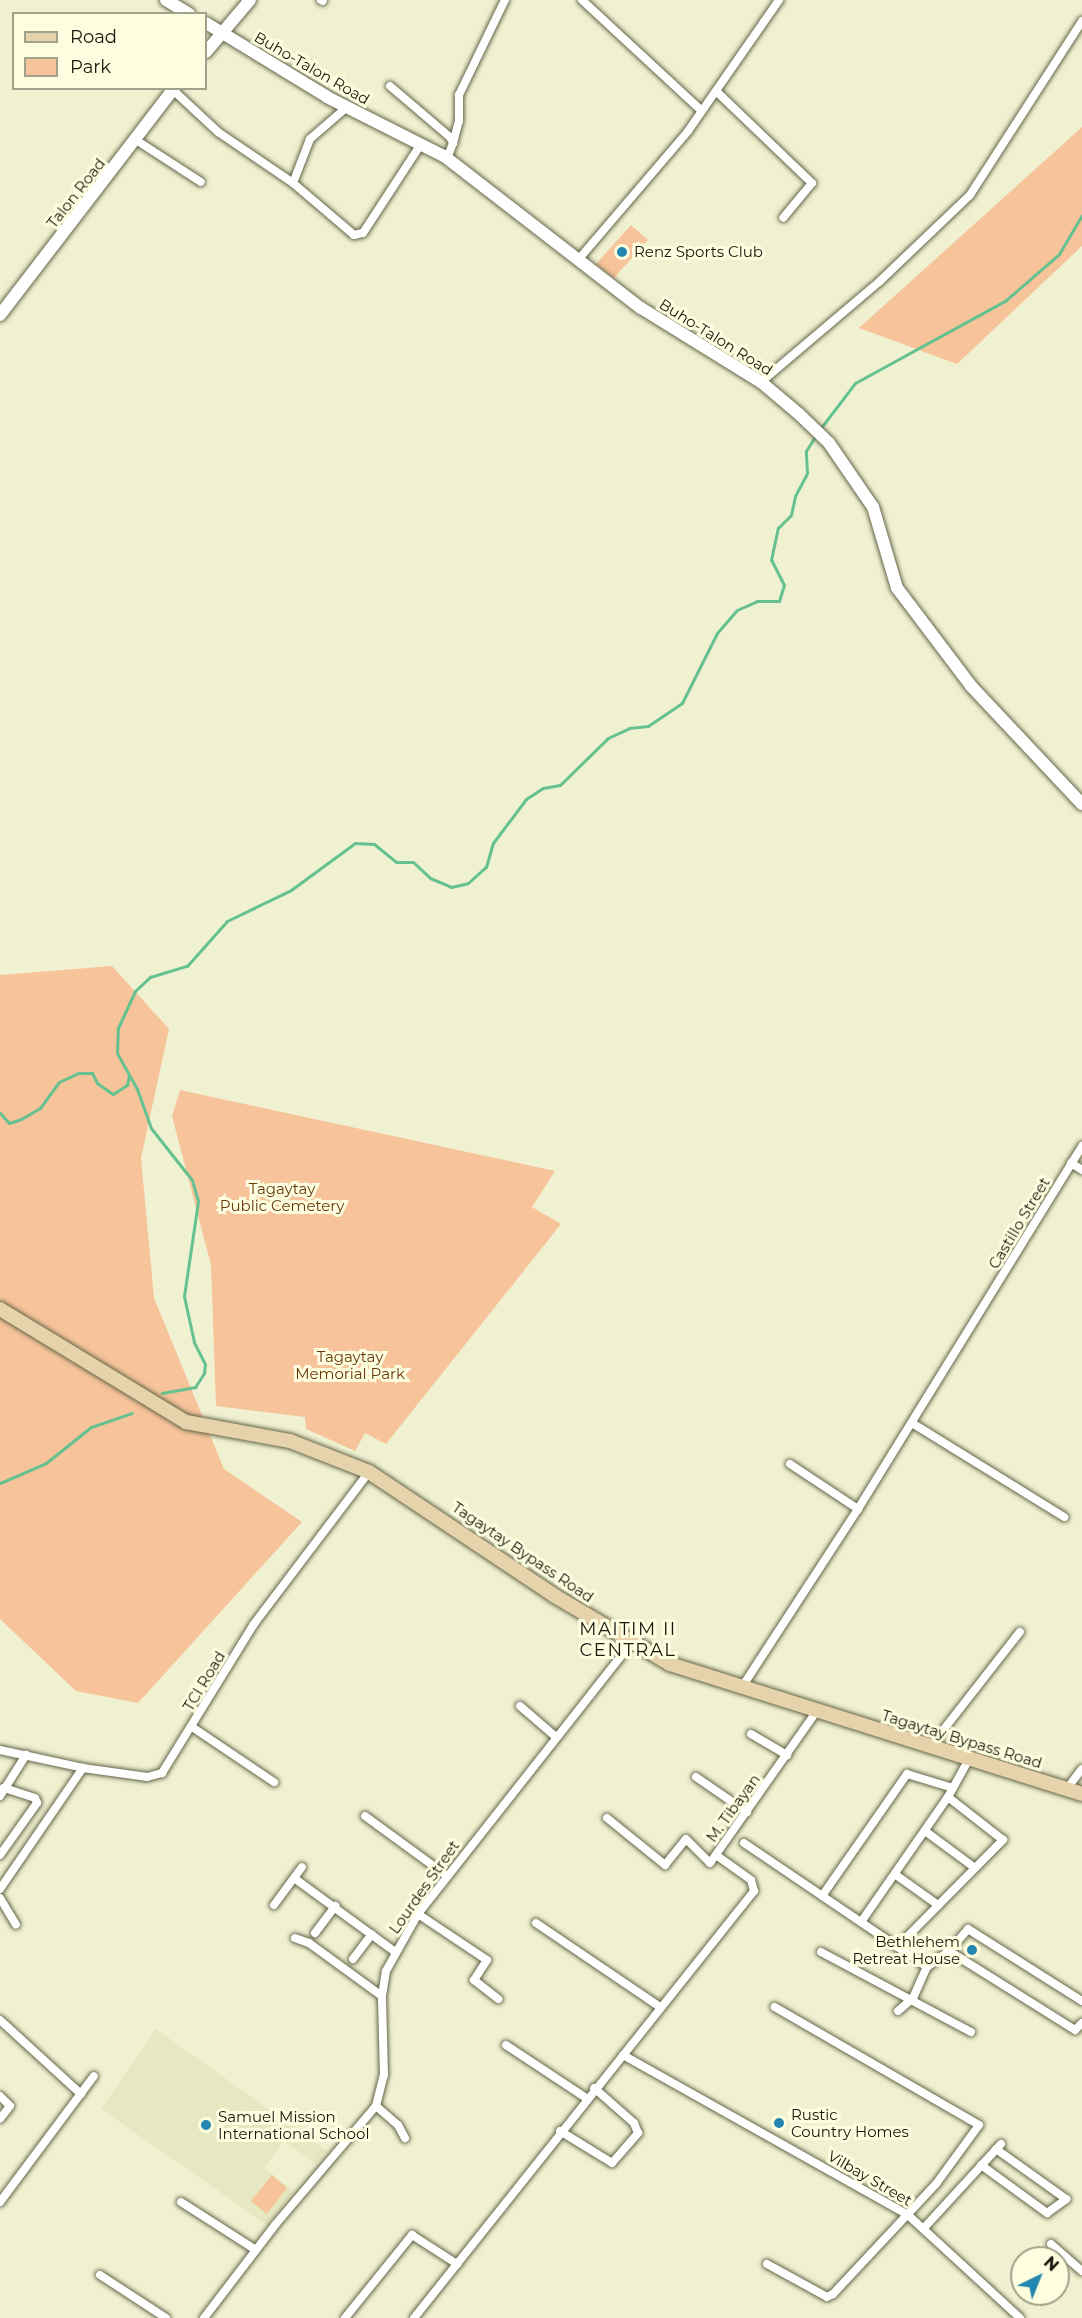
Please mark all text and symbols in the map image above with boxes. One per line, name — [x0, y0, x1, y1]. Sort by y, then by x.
legend — [12, 12, 207, 90]
text: Road — [70, 26, 117, 48]
street label: Buho-Talon Road — [251, 28, 373, 108]
text: Park — [70, 56, 111, 78]
street label: Talon Road — [43, 154, 109, 232]
place label: Renz Sports Club — [634, 243, 763, 261]
marker: Renz Sports Club — [615, 245, 629, 259]
street label: Buho-Talon Road — [656, 295, 776, 379]
street label: Castillo Street — [985, 1174, 1053, 1272]
park label: Tagaytay Public Cemetery — [220, 1179, 344, 1214]
park label: Tagaytay Memorial Park — [295, 1347, 405, 1382]
street label: Tagaytay Bypass Road — [449, 1498, 597, 1606]
district label: MAITIM II CENTRAL — [579, 1619, 677, 1662]
street label: TCI Road — [179, 1648, 229, 1714]
street label: Tagaytay Bypass Road — [880, 1706, 1044, 1772]
street label: M. Tibayan — [702, 1771, 764, 1845]
street label: Lourdes Street — [385, 1837, 463, 1937]
place label: Bethlehem Retreat House — [852, 1932, 960, 1967]
marker: Bethlehem Retreat House — [965, 1943, 979, 1957]
place label: Rustic Country Homes — [791, 2105, 909, 2140]
place label: Samuel Mission International School — [218, 2107, 369, 2142]
marker: Rustic Country Homes — [772, 2116, 786, 2130]
marker: Samuel Mission International School — [199, 2118, 213, 2132]
street label: Vilbay Street — [825, 2147, 915, 2209]
north arrow — [1010, 2246, 1070, 2306]
text: N — [1040, 2253, 1062, 2275]

